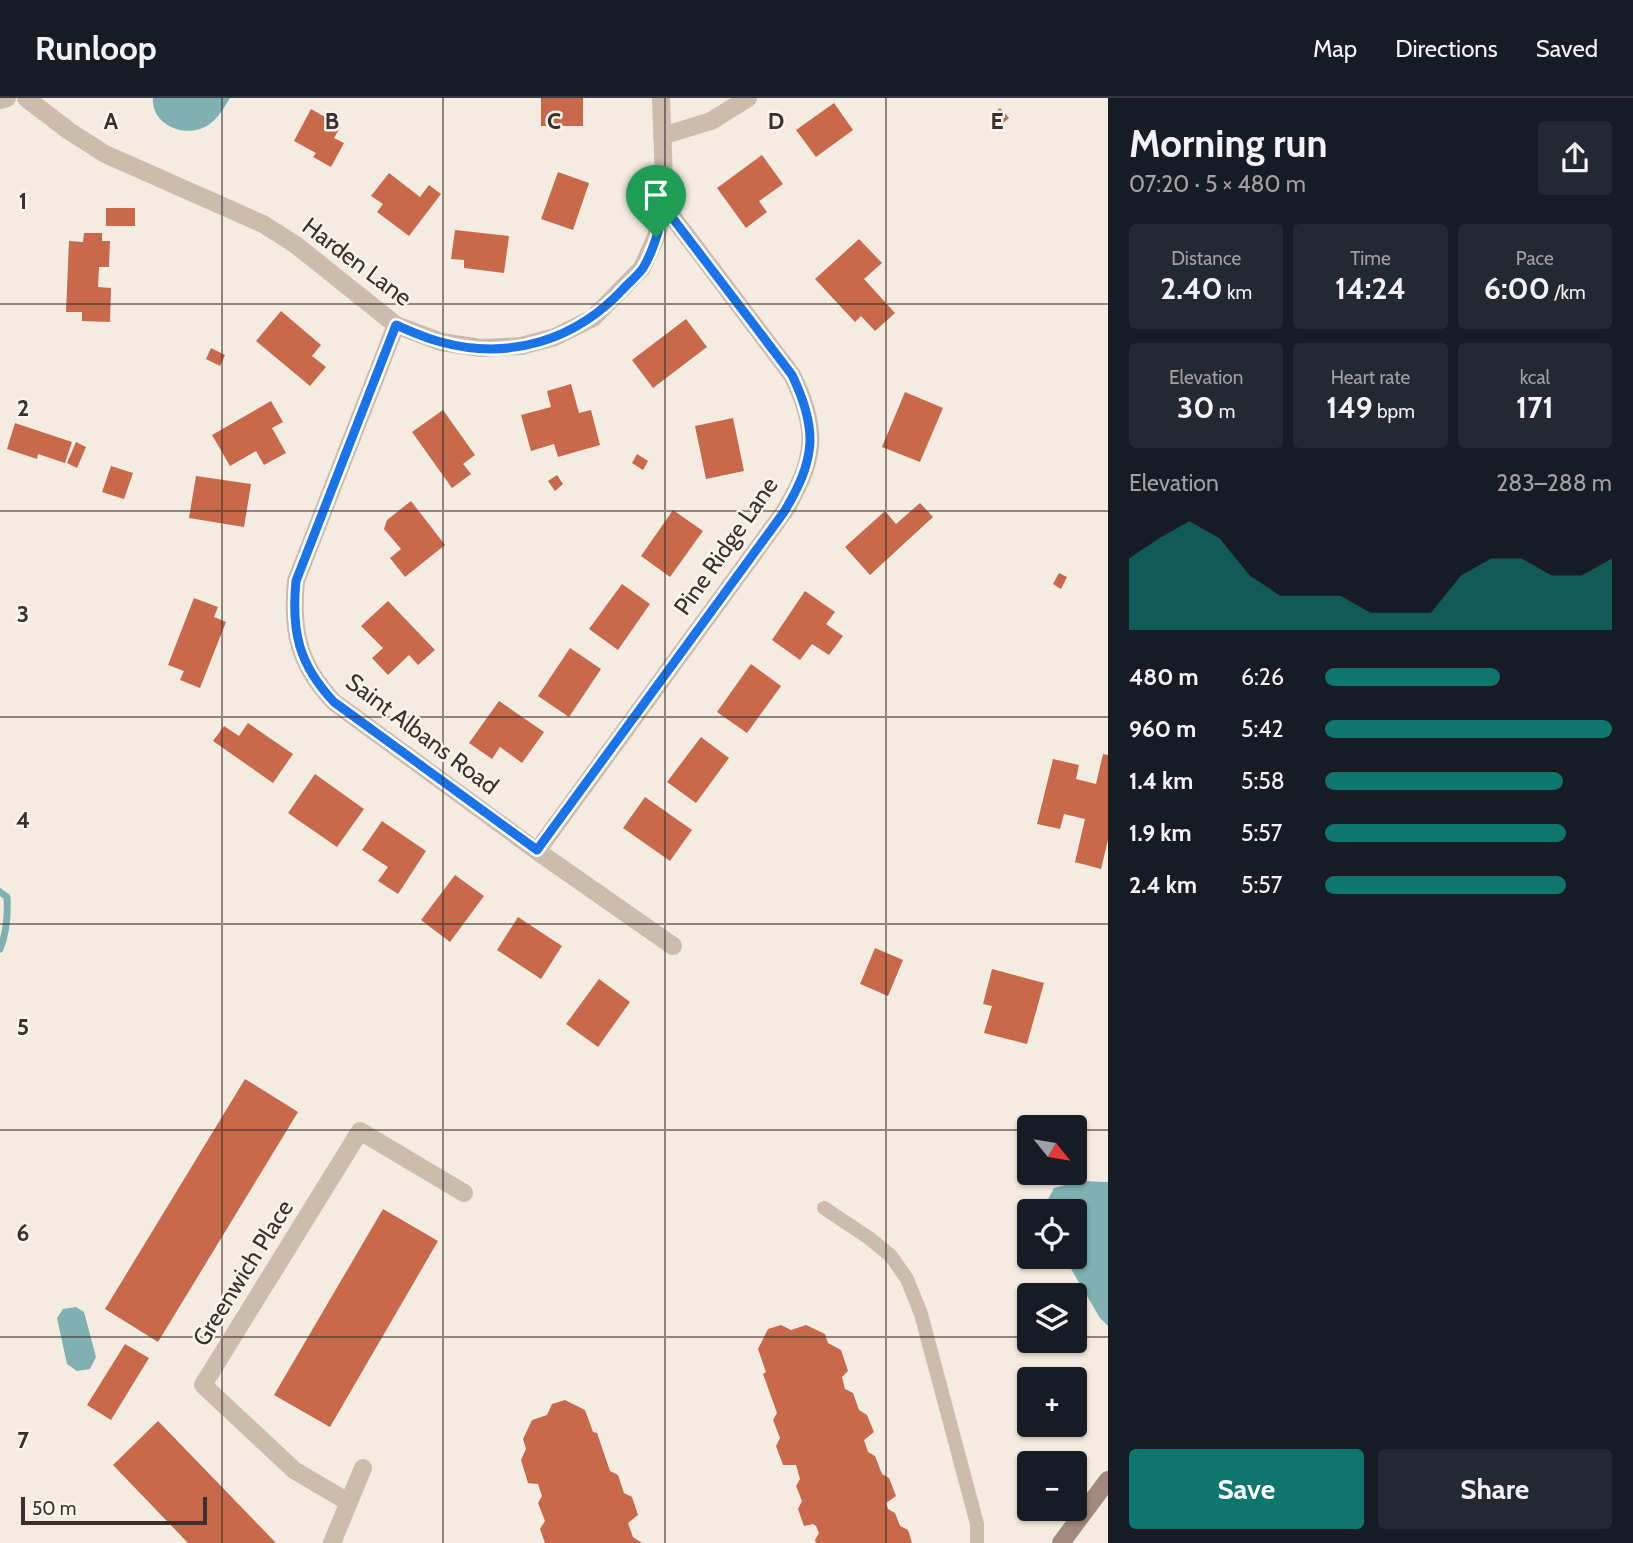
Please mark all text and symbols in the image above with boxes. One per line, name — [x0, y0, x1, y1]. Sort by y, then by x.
text: Runloop — [35, 28, 157, 68]
text: Map — [1313, 34, 1357, 63]
text: Directions — [1395, 34, 1498, 63]
text: Saved — [1536, 34, 1598, 63]
text: A — [104, 107, 119, 135]
text: B — [325, 107, 339, 135]
text: C — [547, 107, 561, 135]
text: D — [768, 107, 784, 135]
text: E — [990, 107, 1004, 135]
text: Morning run — [1129, 120, 1328, 167]
button: share — [1538, 121, 1612, 195]
pin — [626, 165, 686, 237]
text: 07:20 · 5 × 480 m — [1129, 170, 1306, 198]
icon: arrive — [637, 176, 675, 214]
text: 1 — [19, 187, 27, 215]
street label: Harden Lane — [297, 211, 418, 312]
text: Distance — [1171, 247, 1241, 270]
text: Time — [1350, 247, 1391, 270]
text: Pace — [1516, 247, 1554, 270]
text: 2.40 — [1160, 270, 1223, 307]
text: 14:24 — [1335, 270, 1406, 307]
text: 6:00 — [1484, 270, 1550, 307]
text: km — [1223, 281, 1252, 304]
text: /km — [1550, 281, 1586, 304]
text: Elevation — [1169, 366, 1243, 389]
text: Heart rate — [1331, 366, 1410, 389]
text: kcal — [1520, 366, 1550, 389]
text: 30 — [1177, 389, 1214, 426]
text: 149 — [1326, 389, 1373, 426]
text: 171 — [1516, 389, 1554, 426]
text: 2 — [17, 394, 29, 422]
text: m — [1214, 400, 1235, 423]
text: bpm — [1373, 400, 1415, 423]
text: Elevation — [1129, 469, 1219, 497]
text: 283–288 m — [1496, 469, 1612, 497]
street label: Pine Ridge Lane — [667, 471, 784, 620]
text: 3 — [17, 600, 29, 628]
text: 480 m — [1129, 663, 1199, 691]
text: 6:26 — [1241, 663, 1284, 691]
street label: Saint Albans Road — [340, 667, 504, 800]
text: 960 m — [1129, 715, 1196, 743]
text: 5:42 — [1241, 715, 1284, 743]
text: 1.4 km — [1129, 767, 1193, 795]
text: 5:58 — [1241, 767, 1285, 795]
text: 4 — [16, 806, 30, 834]
text: 1.9 km — [1129, 819, 1192, 847]
text: 5:57 — [1241, 819, 1282, 847]
text: 2.4 km — [1129, 871, 1197, 899]
text: 5:57 — [1241, 871, 1282, 899]
text: 5 — [17, 1013, 29, 1041]
north arrow — [1017, 1115, 1087, 1185]
map controls — [1017, 1115, 1087, 1521]
street label: Greenwich Place — [186, 1194, 299, 1351]
button: locate — [1017, 1199, 1087, 1269]
text: 6 — [17, 1219, 29, 1247]
button: layers — [1017, 1283, 1087, 1353]
button: + — [1017, 1367, 1087, 1437]
text: 7 — [17, 1426, 29, 1454]
button: Save — [1129, 1449, 1364, 1529]
button: Share — [1378, 1449, 1612, 1529]
button: − — [1017, 1451, 1087, 1521]
scale bar — [21, 1494, 206, 1526]
text: 50 m — [32, 1497, 76, 1520]

